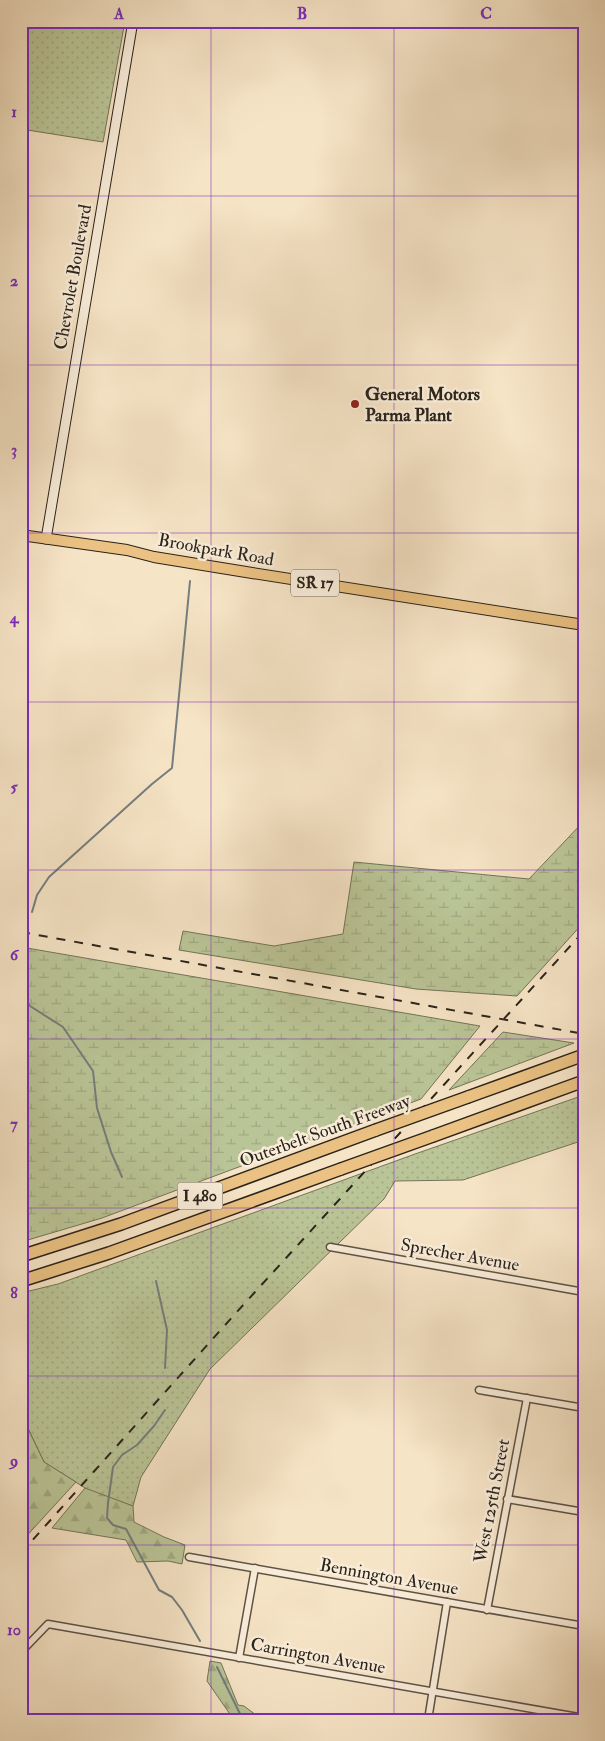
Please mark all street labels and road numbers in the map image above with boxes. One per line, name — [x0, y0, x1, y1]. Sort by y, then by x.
street label: Chevrolet Boulevard — [49, 202, 97, 351]
street label: Brookpark Road — [156, 528, 276, 572]
road number: SR 17 — [291, 570, 339, 596]
street label: Outerbelt South Freeway — [236, 1089, 415, 1173]
road number: I 480 — [178, 1182, 222, 1210]
street label: Sprecher Avenue — [399, 1233, 522, 1277]
street label: West 125th Street — [469, 1437, 515, 1566]
street label: Bennington Avenue — [318, 1553, 461, 1601]
street label: Carrington Avenue — [249, 1633, 388, 1679]

